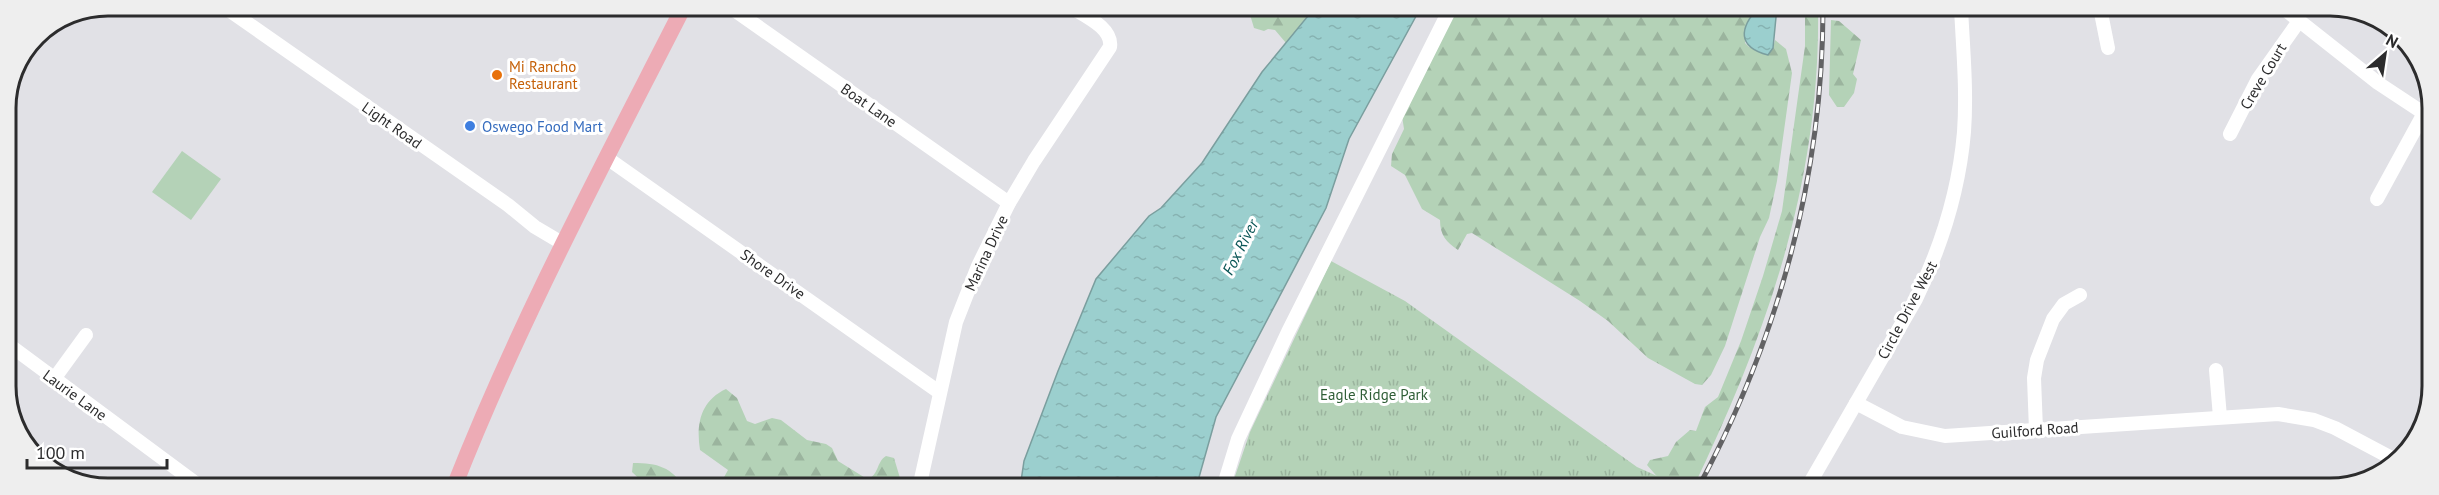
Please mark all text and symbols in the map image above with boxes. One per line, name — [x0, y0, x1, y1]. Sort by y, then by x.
north arrow — [2355, 24, 2415, 84]
text: N — [2383, 30, 2402, 52]
street label: Creve Court — [2236, 39, 2290, 113]
place label: Mi Rancho Restaurant — [509, 57, 578, 93]
marker: Mi Rancho Restaurant — [490, 68, 504, 82]
street label: Boat Lane — [837, 79, 901, 131]
street label: Light Road — [358, 97, 426, 153]
place label: Oswego Food Mart — [482, 117, 603, 136]
marker: Oswego Food Mart — [463, 119, 477, 133]
street label: Marina Drive — [960, 212, 1012, 294]
water label: Fox River — [1218, 214, 1263, 278]
street label: Shore Drive — [737, 245, 809, 303]
street label: Circle Drive West — [1873, 258, 1941, 362]
street label: Laurie Lane — [39, 365, 111, 425]
park label: Eagle Ridge Park — [1320, 385, 1429, 404]
street label: Guilford Road — [1991, 417, 2079, 443]
scale bar — [27, 432, 166, 470]
text: 100 m — [36, 441, 85, 464]

